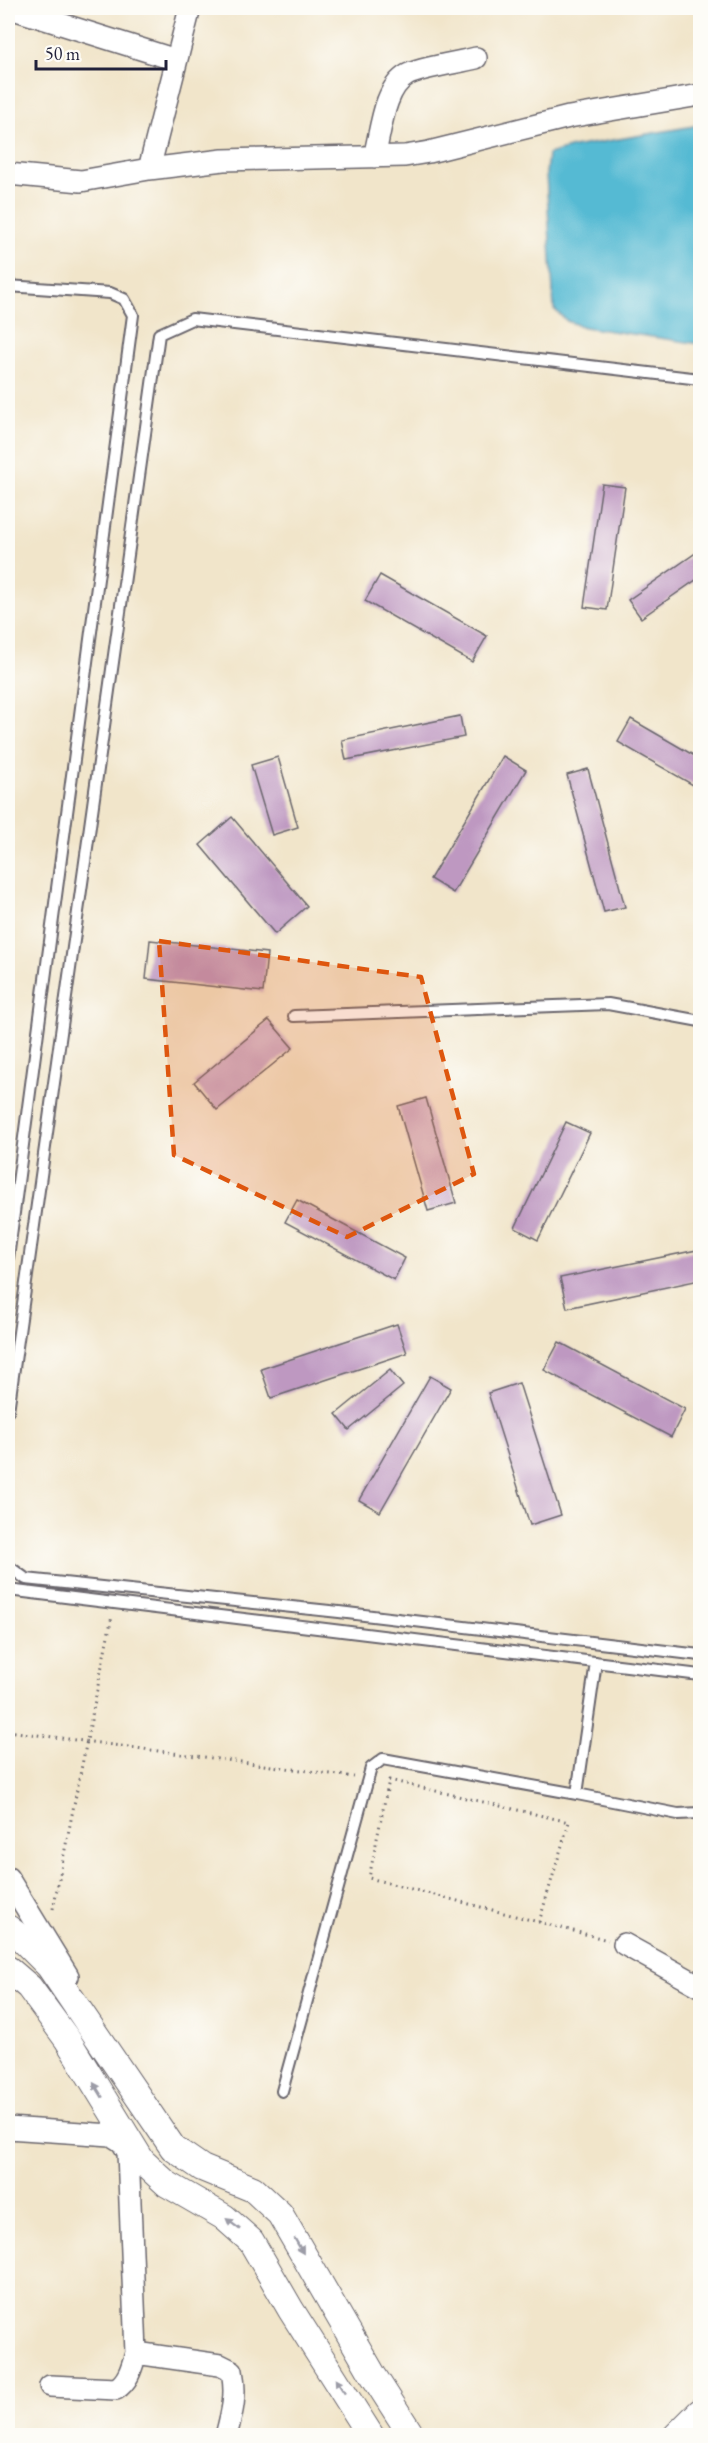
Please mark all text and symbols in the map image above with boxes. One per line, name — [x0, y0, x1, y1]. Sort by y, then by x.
scale bar — [36, 33, 166, 71]
text: 50 m — [45, 42, 80, 65]
one-way arrow — [92, 2082, 103, 2098]
one-way arrow — [225, 2218, 241, 2231]
one-way arrow — [294, 2238, 304, 2255]
one-way arrow — [334, 2378, 345, 2395]

